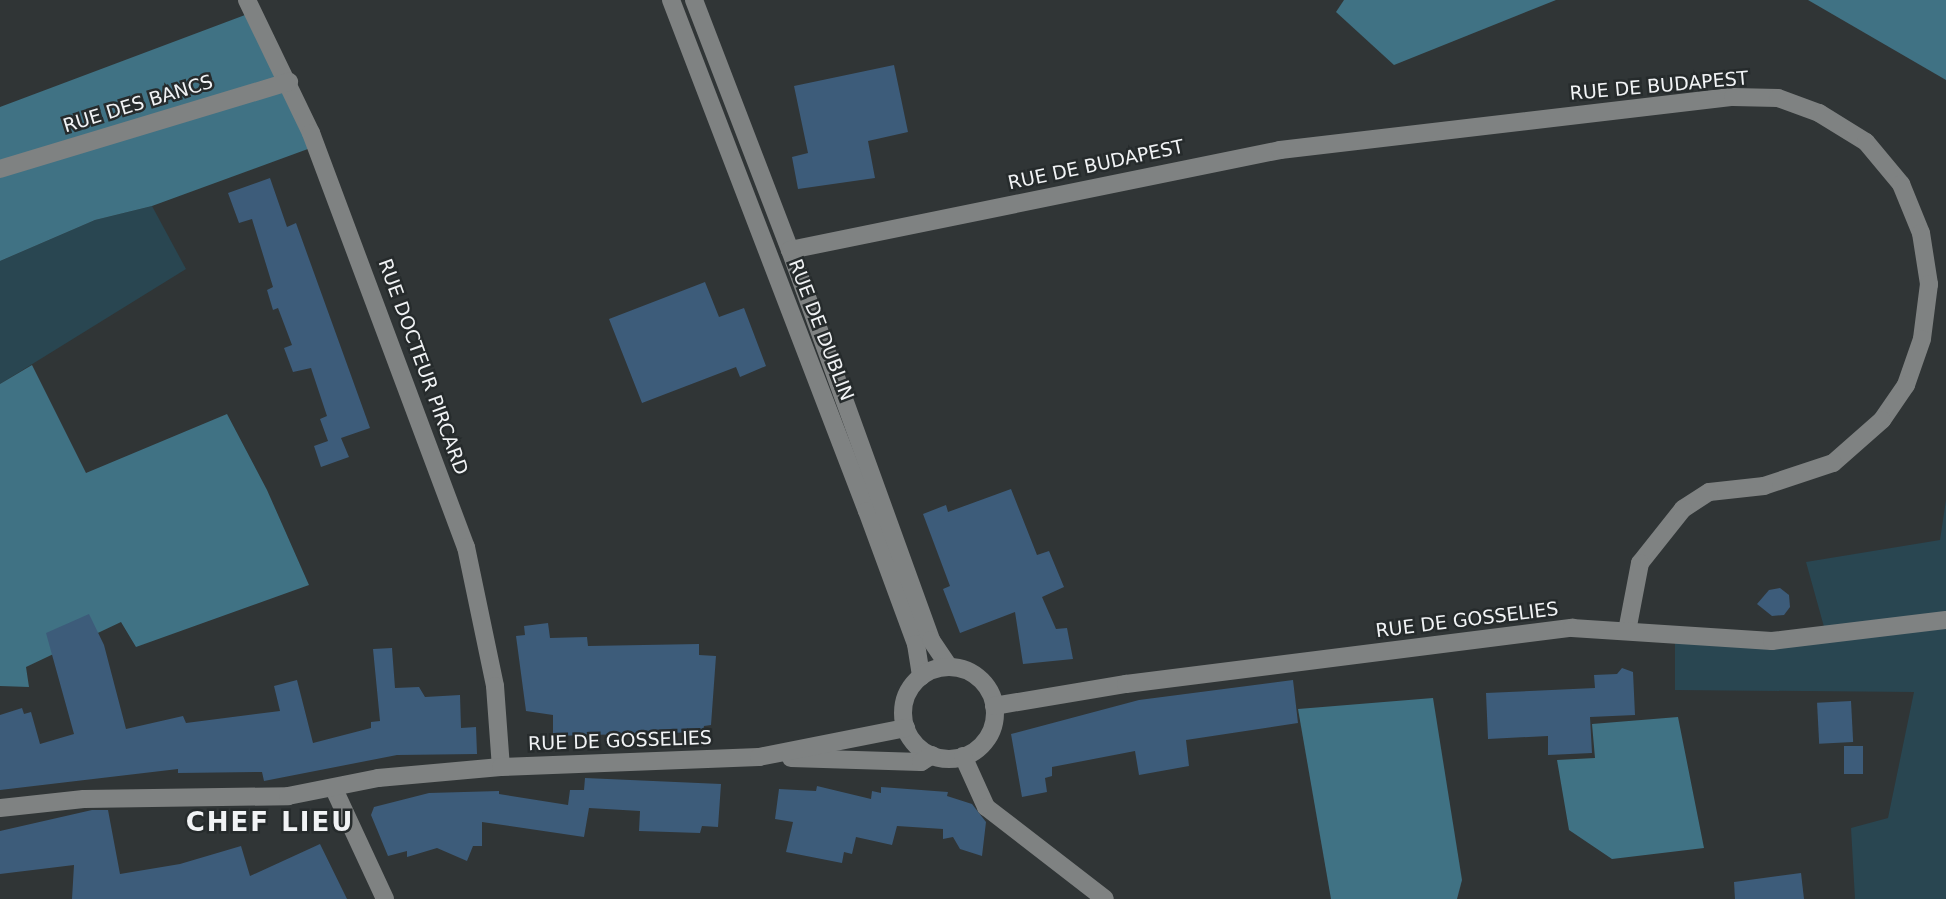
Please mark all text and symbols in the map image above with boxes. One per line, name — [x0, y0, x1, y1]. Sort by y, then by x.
street label: RUE DE BUDAPEST — [1569, 67, 1749, 105]
street label: RUE DES BANCS — [60, 70, 216, 138]
street label: RUE DE BUDAPEST — [1006, 135, 1186, 195]
street label: RUE DOCTEUR PIRCARD — [373, 256, 473, 478]
street label: RUE DE DUBLIN — [784, 256, 858, 404]
street label: RUE DE GOSSELIES — [1374, 597, 1560, 643]
street label: RUE DE GOSSELIES — [528, 726, 712, 756]
district label: CHEF LIEU — [187, 807, 353, 839]

